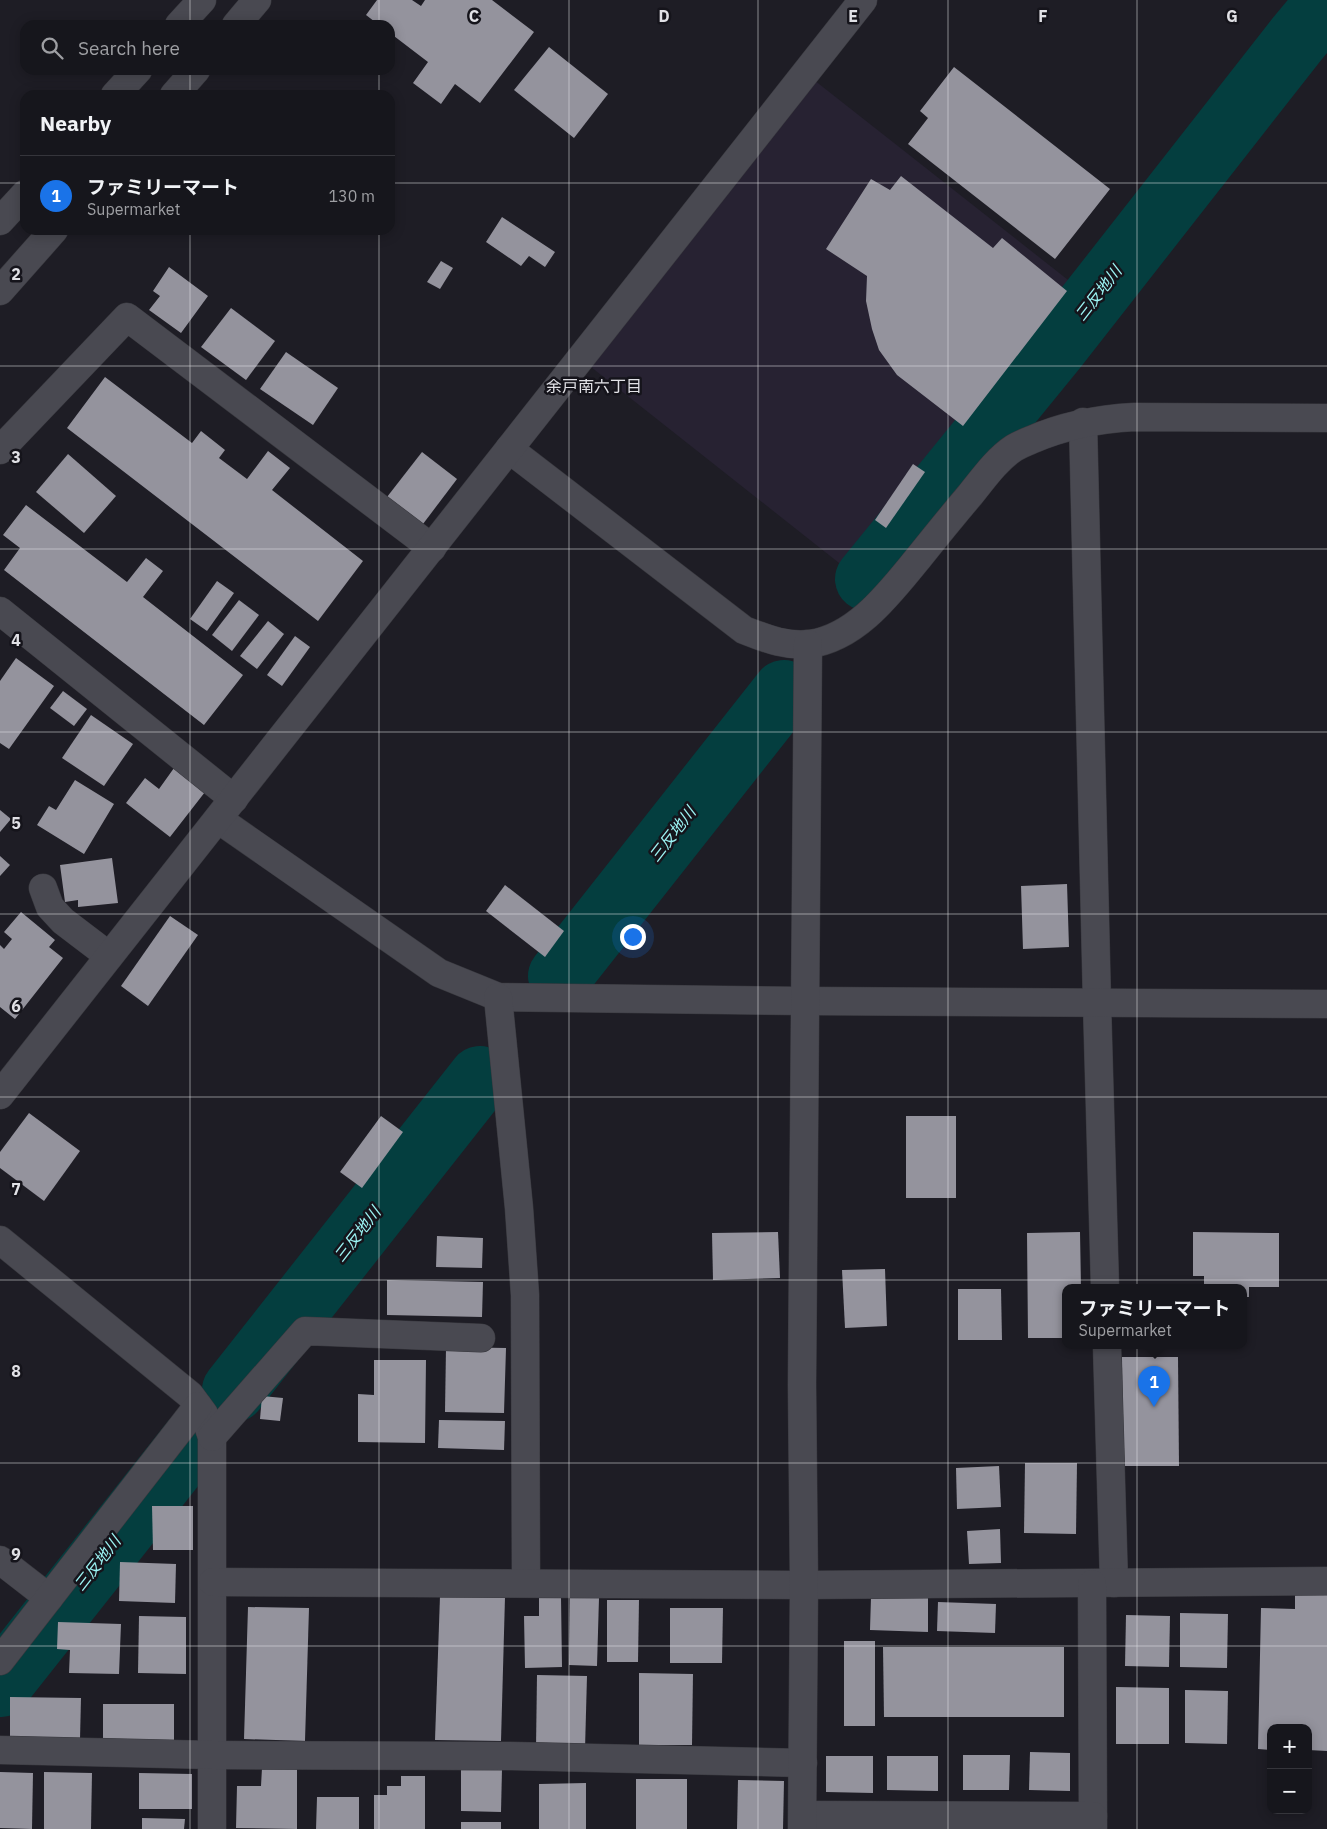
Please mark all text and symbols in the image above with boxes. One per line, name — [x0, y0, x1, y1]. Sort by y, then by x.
text: C — [469, 6, 479, 26]
text: D — [658, 6, 670, 26]
text: E — [848, 6, 858, 26]
text: F — [1038, 6, 1048, 26]
text: G — [1226, 6, 1238, 26]
search box — [20, 20, 395, 75]
icon: search — [38, 34, 66, 62]
text: Search here — [78, 36, 180, 60]
text: Nearby — [40, 109, 111, 137]
text: ファミリーマート — [87, 175, 239, 199]
text: 1 — [51, 186, 61, 206]
text: 130 m — [328, 186, 375, 206]
text: Supermarket — [87, 199, 180, 219]
water label: 三反地川 — [1070, 260, 1127, 324]
text: 2 — [11, 264, 21, 284]
district label: 余戸南六丁目 — [546, 376, 642, 396]
text: 3 — [11, 447, 21, 467]
text: 4 — [11, 630, 21, 650]
water label: 三反地川 — [644, 801, 701, 865]
text: 5 — [11, 813, 21, 833]
your location — [620, 924, 646, 950]
text: 6 — [11, 996, 21, 1016]
text: 7 — [11, 1179, 21, 1199]
water label: 三反地川 — [329, 1201, 386, 1265]
popup — [1062, 1284, 1247, 1349]
text: ファミリーマート — [1078, 1296, 1231, 1320]
text: Supermarket — [1078, 1320, 1172, 1340]
text: 8 — [11, 1361, 21, 1381]
pin: 1 — [1138, 1366, 1170, 1407]
water label: 三反地川 — [69, 1530, 126, 1594]
text: 9 — [11, 1544, 21, 1564]
map controls — [1267, 1724, 1312, 1814]
button: + — [1267, 1724, 1312, 1769]
button: − — [1267, 1769, 1312, 1814]

